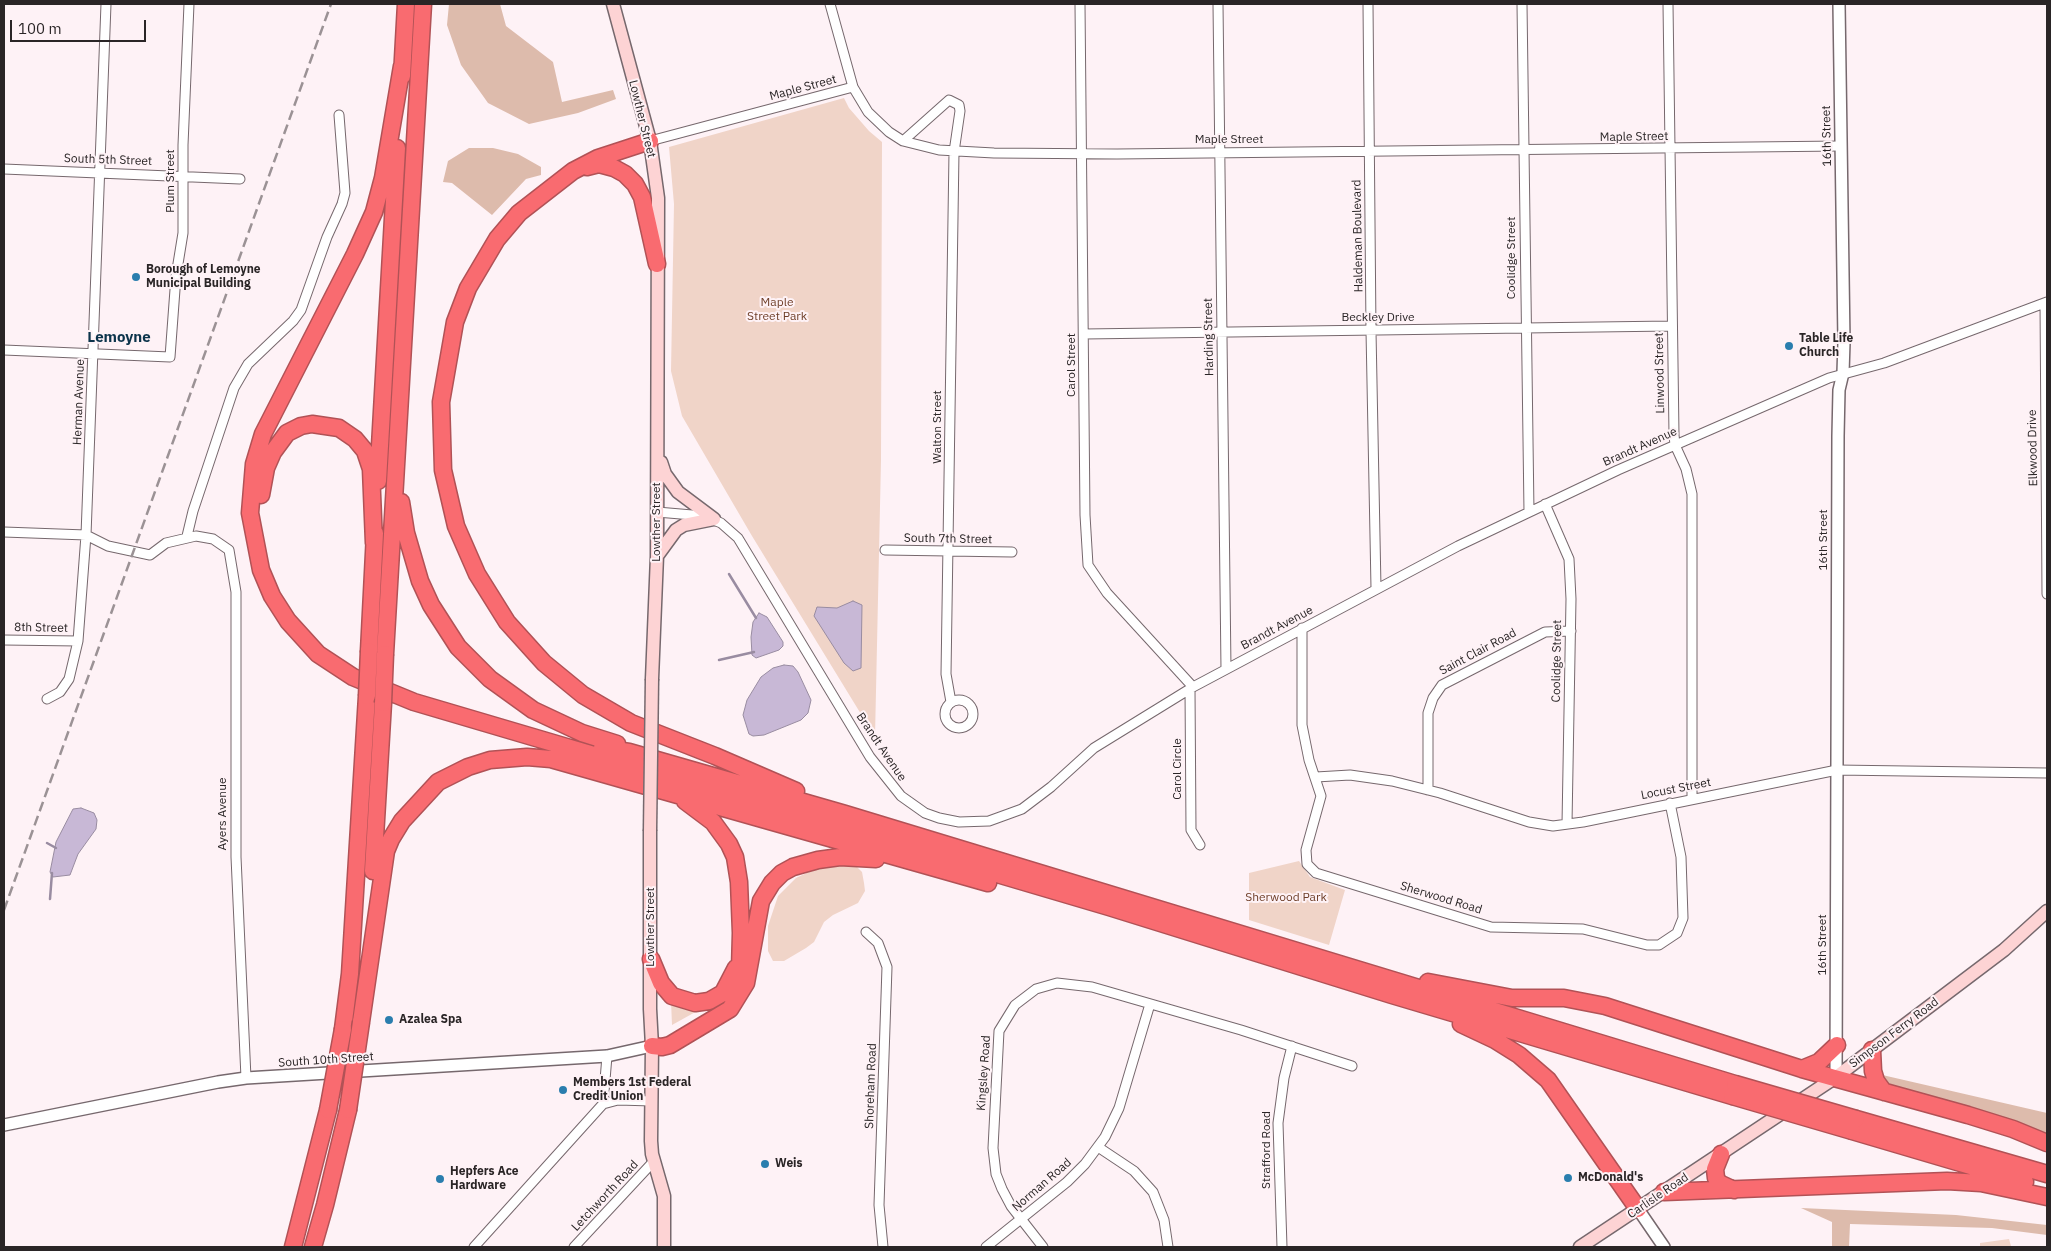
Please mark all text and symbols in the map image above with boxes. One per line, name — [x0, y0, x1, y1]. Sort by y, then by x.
scale bar — [12, 10, 149, 42]
text: 100 m — [18, 19, 62, 38]
street label: Maple Street — [768, 72, 838, 104]
street label: Lowther Street — [625, 79, 659, 159]
street label: 16th Street — [1819, 105, 1835, 167]
street label: Maple Street — [1600, 129, 1668, 145]
street label: Maple Street — [1195, 133, 1263, 147]
street label: Plum Street — [164, 149, 178, 213]
street label: South 5th Street — [64, 151, 152, 169]
street label: Haldeman Boulevard — [1350, 179, 1366, 293]
street label: Coolidge Street — [1505, 217, 1519, 299]
place label: Borough of Lemoyne Municipal Building — [146, 263, 261, 291]
marker: Borough of Lemoyne Municipal Building — [130, 271, 142, 283]
park label: Maple Street Park — [747, 296, 807, 324]
street label: Harding Street — [1201, 298, 1217, 376]
street label: Beckley Drive — [1341, 311, 1415, 325]
district label: Lemoyne — [87, 329, 151, 347]
street label: Linwood Street — [1652, 332, 1668, 414]
place label: Table Life Church — [1799, 332, 1853, 360]
street label: Carol Street — [1065, 333, 1079, 397]
marker: Table Life Church — [1783, 340, 1795, 352]
street label: Herman Avenue — [70, 359, 88, 445]
street label: Walton Street — [931, 390, 945, 464]
street label: Elkwood Drive — [2025, 409, 2041, 487]
street label: Brandt Avenue — [1601, 424, 1679, 470]
street label: Lowther Street — [650, 482, 664, 562]
street label: 16th Street — [1817, 509, 1831, 571]
street label: South 7th Street — [904, 531, 992, 547]
street label: Brandt Avenue — [1239, 603, 1315, 653]
street label: 8th Street — [14, 620, 68, 636]
street label: Coolidge Street — [1549, 620, 1565, 702]
street label: Saint Clair Road — [1437, 626, 1519, 678]
street label: Brandt Avenue — [853, 710, 909, 784]
street label: Carol Circle — [1171, 738, 1185, 800]
street label: Locust Street — [1640, 775, 1712, 803]
street label: Ayers Avenue — [216, 777, 230, 851]
street label: Sherwood Road — [1398, 879, 1484, 917]
street label: Lowther Street — [644, 887, 658, 967]
park label: Sherwood Park — [1245, 891, 1327, 905]
street label: 16th Street — [1816, 914, 1830, 976]
street label: Simpson Ferry Road — [1847, 995, 1941, 1071]
place label: Azalea Spa — [399, 1013, 462, 1027]
marker: Azalea Spa — [383, 1014, 395, 1026]
street label: Kingsley Road — [974, 1035, 994, 1111]
street label: Shoreham Road — [862, 1043, 880, 1129]
street label: South 10th Street — [278, 1049, 374, 1071]
place label: Members 1st Federal Credit Union — [573, 1076, 691, 1104]
marker: Members 1st Federal Credit Union — [557, 1084, 569, 1096]
street label: Strafford Road — [1260, 1111, 1274, 1189]
street label: Norman Road — [1009, 1155, 1075, 1215]
place label: Weis — [775, 1157, 803, 1171]
street label: Letchworth Road — [569, 1158, 641, 1234]
marker: Weis — [759, 1158, 771, 1170]
place label: Hepfers Ace Hardware — [450, 1165, 519, 1193]
street label: Carlisle Road — [1625, 1170, 1691, 1222]
place label: McDonald's — [1578, 1171, 1643, 1185]
marker: McDonald's — [1562, 1172, 1574, 1184]
marker: Hepfers Ace Hardware — [434, 1173, 446, 1185]

